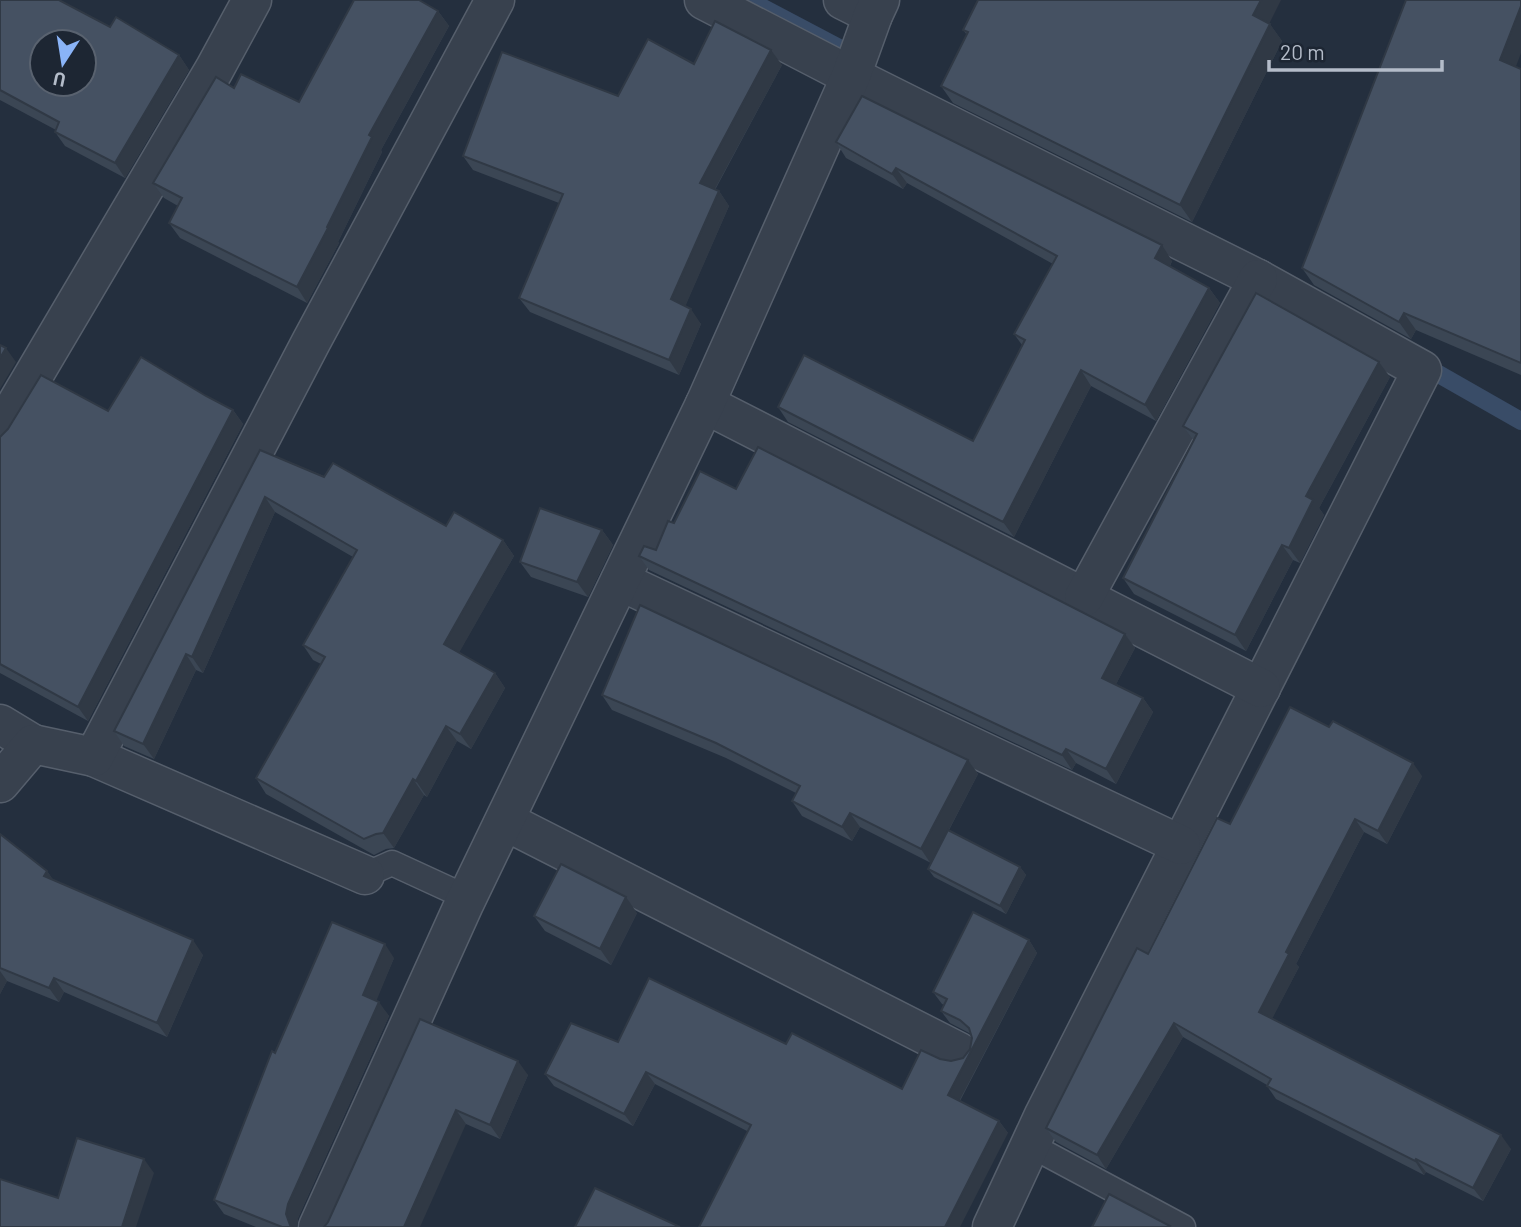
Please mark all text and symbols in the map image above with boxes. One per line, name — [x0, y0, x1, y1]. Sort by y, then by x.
north arrow — [28, 28, 98, 98]
scale bar — [1269, 28, 1442, 72]
text: 20 m — [1280, 39, 1325, 64]
text: U — [51, 68, 68, 93]

